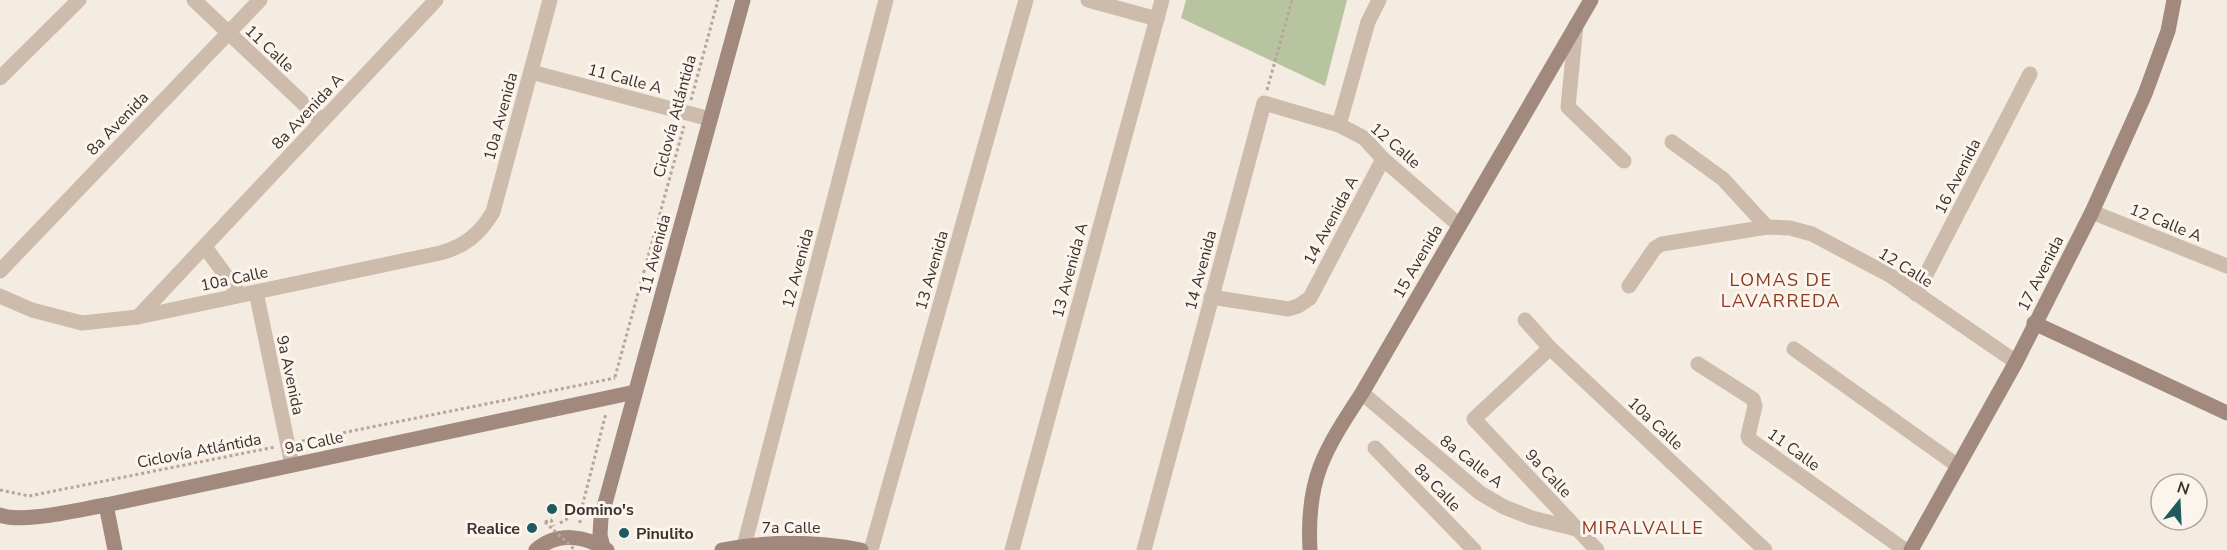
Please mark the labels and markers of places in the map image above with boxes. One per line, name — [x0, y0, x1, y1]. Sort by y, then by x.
place label: Domino's — [564, 499, 634, 521]
marker: Domino's — [545, 502, 559, 516]
place label: Realice — [467, 518, 520, 540]
marker: Realice — [525, 521, 539, 535]
place label: Pinulito — [636, 523, 694, 545]
marker: Pinulito — [617, 526, 631, 540]

